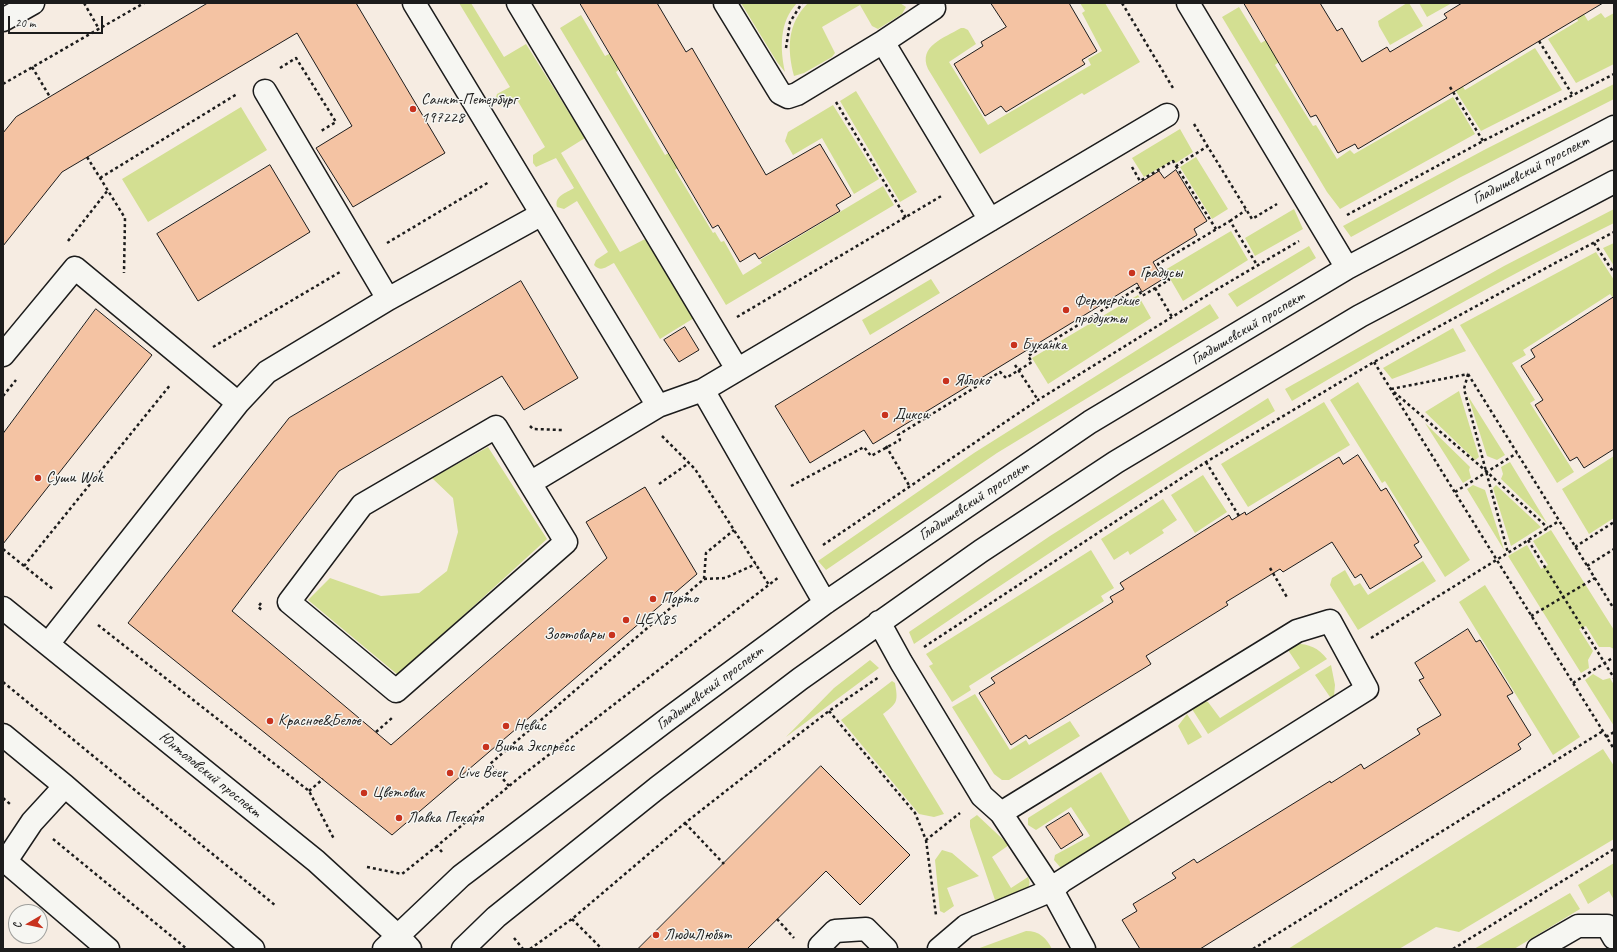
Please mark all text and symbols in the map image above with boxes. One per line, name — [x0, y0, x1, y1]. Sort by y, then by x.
scale bar — [10, 8, 105, 34]
text: 20 m — [15, 15, 35, 31]
place label: Санкт-Петербург 197228 — [421, 90, 517, 128]
marker: Санкт-Петербург 197228 — [408, 104, 418, 114]
street label: Гладышевский проспект — [1469, 131, 1593, 209]
place label: Градусы — [1140, 263, 1182, 283]
marker: Градусы — [1127, 268, 1137, 278]
street label: Гладышевский проспект — [1188, 286, 1308, 370]
place label: Фермерские продукты — [1074, 291, 1139, 329]
marker: Фермерские продукты — [1061, 305, 1071, 315]
place label: Буханка — [1022, 335, 1066, 355]
marker: Буханка — [1009, 340, 1019, 350]
place label: Яблоко — [954, 371, 989, 391]
marker: Яблоко — [941, 376, 951, 386]
place label: Дикси — [893, 405, 929, 425]
marker: Дикси — [880, 410, 890, 420]
street label: Гладышевский проспект — [915, 457, 1033, 545]
place label: Суши Wok — [46, 468, 103, 488]
marker: Суши Wok — [33, 473, 43, 483]
place label: Порто — [661, 589, 698, 609]
marker: Порто — [648, 594, 658, 604]
place label: ЦЕХ85 — [634, 610, 676, 630]
marker: ЦЕХ85 — [621, 615, 631, 625]
place label: Зоотовары — [544, 625, 604, 645]
marker: Зоотовары — [607, 630, 617, 640]
street label: Гладышевский проспект — [653, 641, 767, 735]
place label: Красное&Белое — [278, 711, 361, 731]
marker: Красное&Белое — [265, 716, 275, 726]
place label: Невис — [514, 716, 546, 736]
marker: Невис — [501, 721, 511, 731]
street label: Юнтоловский проспект — [155, 728, 265, 822]
place label: Вита Экспресс — [494, 737, 575, 757]
marker: Вита Экспресс — [481, 742, 491, 752]
place label: Live Beer — [458, 763, 507, 783]
marker: Live Beer — [445, 768, 455, 778]
place label: Цветовик — [372, 783, 424, 803]
marker: Цветовик — [359, 788, 369, 798]
place label: Лавка Пекаря — [407, 808, 483, 828]
marker: Лавка Пекаря — [394, 813, 404, 823]
north arrow — [8, 904, 48, 944]
text: С — [10, 922, 24, 929]
place label: ЛюдиЛюбят — [664, 925, 732, 945]
marker: ЛюдиЛюбят — [651, 930, 661, 940]

